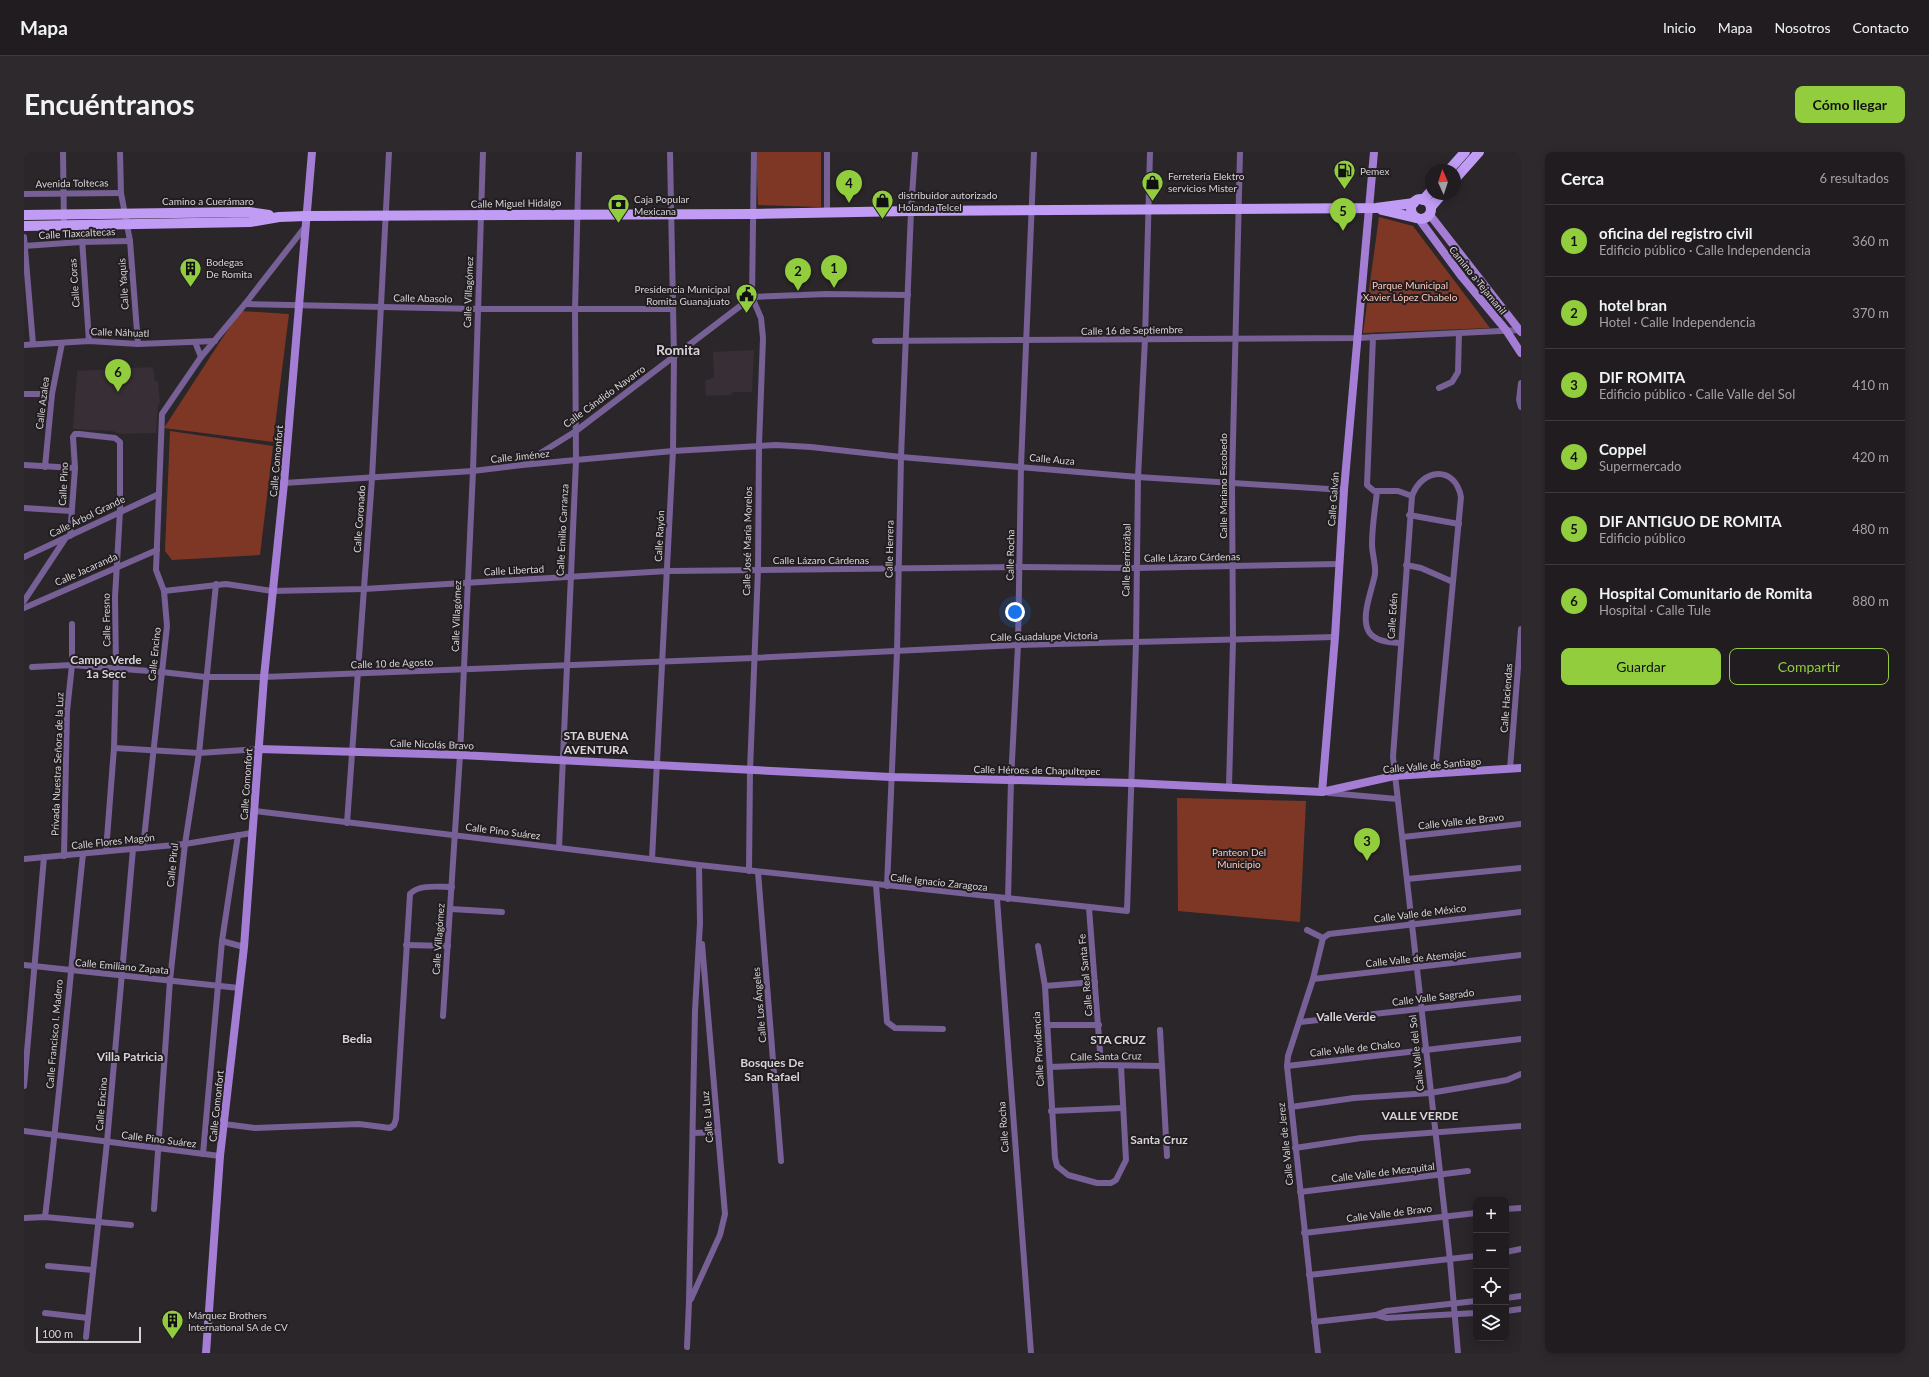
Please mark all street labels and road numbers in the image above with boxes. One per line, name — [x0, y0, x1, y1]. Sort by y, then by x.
street label: Avenida Toltecas — [35, 176, 109, 190]
street label: Camino a Cuerámaro — [162, 195, 254, 207]
street label: Calle Miguel Hidalgo — [471, 196, 562, 210]
street label: Calle Tlaxcaltecas — [38, 225, 116, 241]
street label: Camino a Tejamanil — [1447, 244, 1509, 316]
street label: Calle Villagómez — [461, 256, 475, 328]
street label: Calle Coras — [66, 258, 82, 308]
street label: Calle Yaquis — [115, 258, 131, 310]
street label: Calle Abasolo — [393, 291, 453, 305]
street label: Calle 16 de Septiembre — [1081, 323, 1183, 337]
street label: Calle Náhuatl — [90, 325, 150, 339]
street label: Calle Cándido Navarro — [561, 362, 648, 430]
street label: Calle Azalea — [33, 376, 51, 430]
street label: Calle Comonfort — [267, 424, 285, 497]
street label: Calle Mariano Escobedo — [1217, 433, 1229, 539]
street label: Calle Jiménez — [490, 447, 551, 465]
street label: Calle Auza — [1029, 451, 1075, 467]
street label: Calle Pino — [56, 461, 70, 506]
street label: Calle Galván — [1325, 471, 1341, 527]
street label: Calle Emilio Carranza — [554, 484, 570, 576]
street label: Calle Coronado — [351, 485, 367, 553]
street label: Calle José María Morelos — [740, 486, 754, 596]
street label: Calle Árbol Grande — [47, 492, 127, 540]
street label: Calle Rayón — [652, 510, 666, 562]
street label: Calle Herrera — [882, 520, 896, 578]
street label: Calle Berriozábal — [1119, 523, 1133, 597]
street label: Calle Rocha — [1004, 529, 1016, 581]
street label: Calle Jacaranda — [53, 550, 119, 588]
street label: Calle Lázaro Cárdenas — [1144, 550, 1240, 564]
street label: Calle Lázaro Cárdenas — [773, 554, 869, 566]
street label: Calle Libertad — [484, 562, 544, 578]
street label: Calle Villagómez — [449, 580, 463, 652]
street label: Calle Fresno — [100, 593, 112, 647]
street label: Calle Edén — [1384, 593, 1400, 639]
street label: Calle Encino — [145, 626, 163, 681]
street label: Calle Guadalupe Victoria — [990, 629, 1098, 643]
street label: Calle 10 de Agosto — [351, 656, 434, 670]
street label: Calle Haciendas — [1498, 663, 1514, 733]
street label: Privada Nuestra Señora de la Luz — [48, 691, 66, 836]
street label: Calle Nicolás Bravo — [390, 737, 475, 751]
street label: Calle Comonfort — [238, 747, 255, 820]
street label: Calle Valle de Santiago — [1382, 755, 1482, 775]
street label: Calle Héroes de Chapultepec — [973, 763, 1101, 777]
street label: Calle Valle de Bravo — [1417, 810, 1505, 831]
street label: Calle Pino Suárez — [465, 820, 542, 842]
street label: Calle Flores Magón — [71, 831, 155, 851]
street label: Calle Pirul — [164, 842, 180, 888]
street label: Calle Ignacio Zaragoza — [890, 871, 988, 893]
street label: Calle Valle de México — [1373, 901, 1467, 925]
street label: Calle Villagómez — [430, 902, 447, 975]
street label: Calle Real Santa Fe — [1075, 933, 1095, 1017]
street label: Calle Valle de Atemajac — [1365, 947, 1467, 969]
street label: Calle Emiliano Zapata — [75, 956, 169, 976]
street label: Calle Los Ángeles — [750, 967, 768, 1043]
street label: Calle Francisco I. Madero — [43, 978, 65, 1089]
street label: Calle Valle Sagrado — [1391, 986, 1475, 1008]
street label: Calle Providencia — [1030, 1011, 1046, 1087]
street label: Calle Valle del Sol — [1406, 1014, 1426, 1092]
street label: Calle Valle de Chalco — [1309, 1037, 1401, 1059]
street label: Calle Santa Cruz — [1070, 1049, 1142, 1063]
street label: Calle Comonfort — [206, 1069, 226, 1142]
street label: Calle Encino — [93, 1076, 109, 1131]
street label: Calle La Luz — [699, 1090, 715, 1143]
street label: Calle Rocha — [995, 1101, 1011, 1153]
street label: Calle Valle de Jerez — [1275, 1102, 1295, 1186]
street label: Calle Pino Suárez — [121, 1128, 198, 1150]
street label: Calle Valle de Mezquital — [1331, 1160, 1435, 1184]
street label: Calle Valle de Bravo — [1345, 1202, 1433, 1224]

